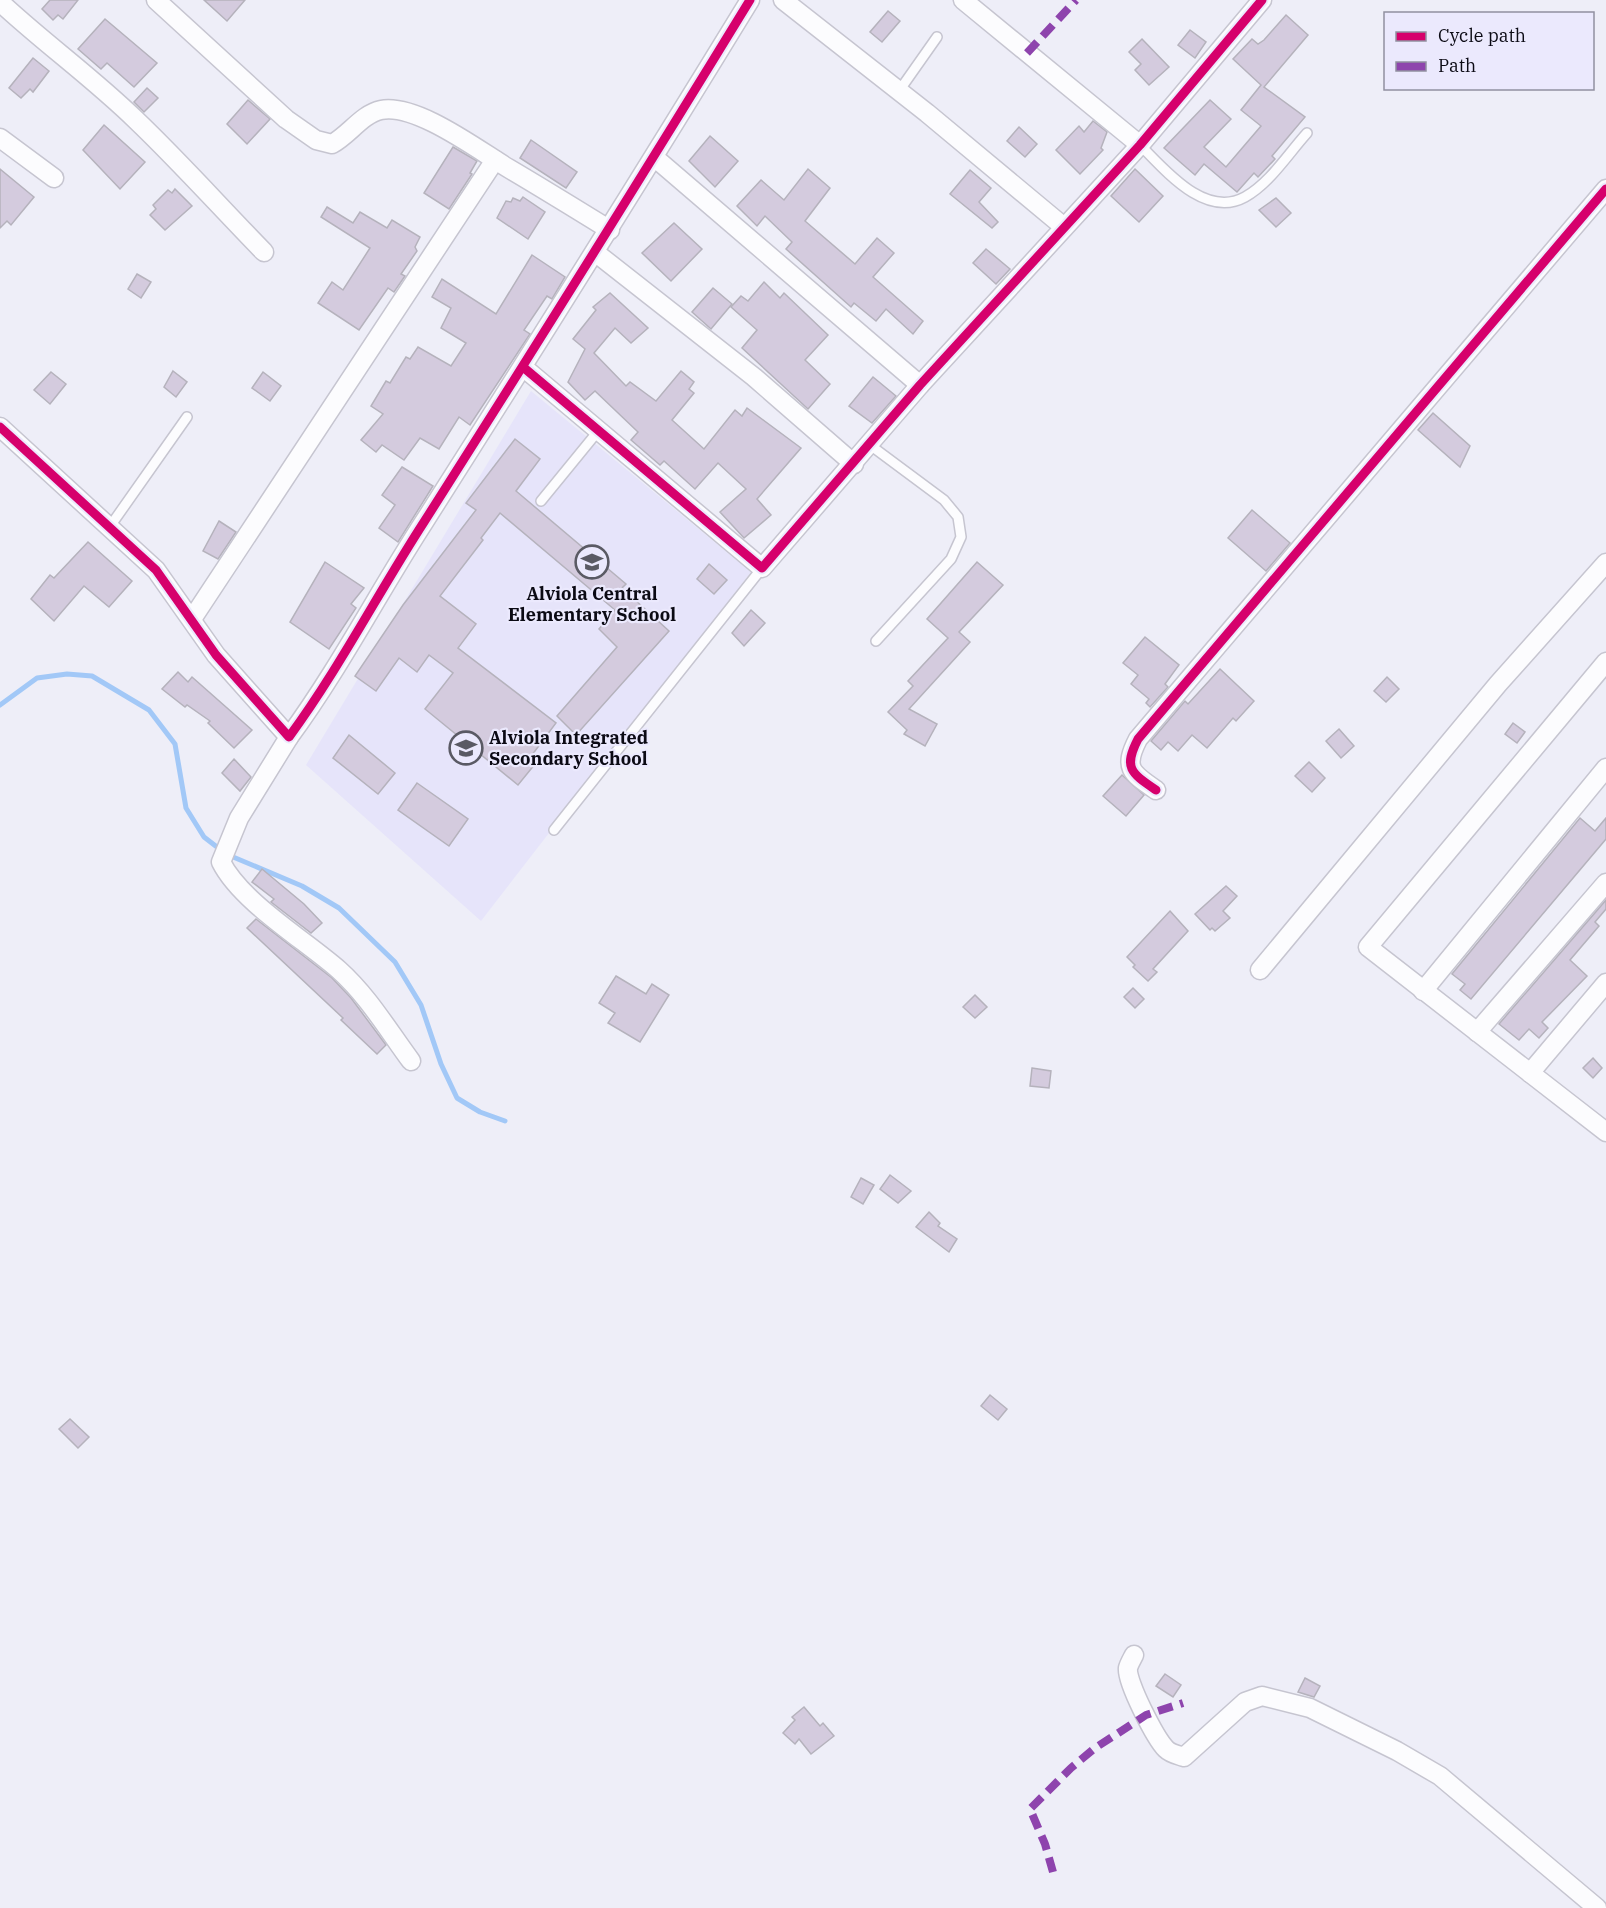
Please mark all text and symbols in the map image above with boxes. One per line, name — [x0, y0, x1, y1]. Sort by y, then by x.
legend — [1384, 12, 1594, 90]
text: Cycle path — [1438, 24, 1526, 47]
text: Path — [1438, 54, 1476, 77]
school or university icon: Alviola Central Elementary School — [574, 544, 610, 580]
place label: Alviola Central Elementary School — [508, 582, 676, 626]
place label: Alviola Integrated Secondary School — [489, 726, 648, 770]
school or university icon: Alviola Integrated Secondary School — [448, 730, 484, 766]

